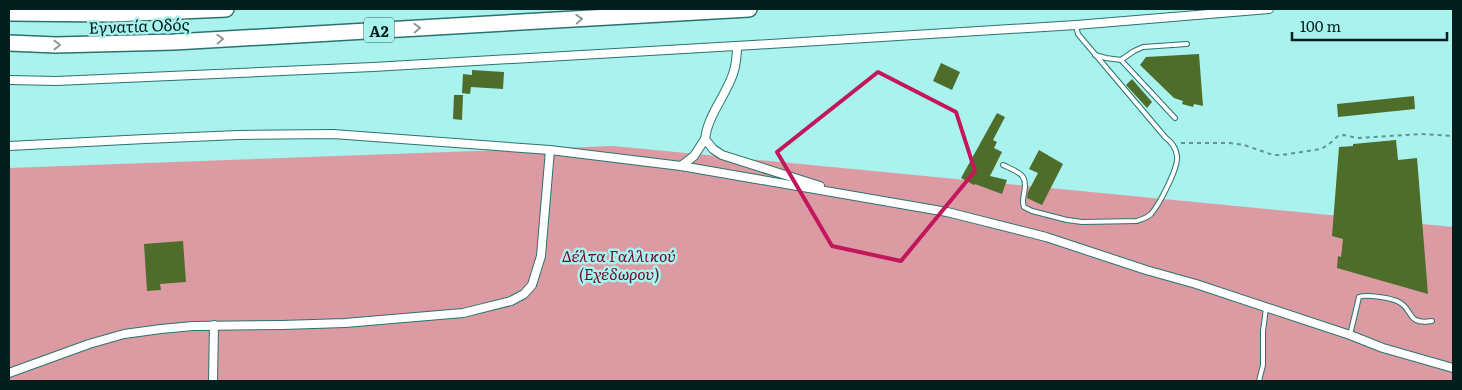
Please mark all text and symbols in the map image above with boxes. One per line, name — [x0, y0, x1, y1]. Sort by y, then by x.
scale bar — [1292, 10, 1447, 42]
street label: Εγνατία Οδός — [88, 11, 190, 39]
one-way arrow — [575, 13, 583, 24]
text: 100 m — [1300, 14, 1341, 37]
road number: Α2 — [364, 18, 394, 42]
one-way arrow — [413, 22, 421, 33]
one-way arrow — [216, 34, 224, 45]
one-way arrow — [54, 40, 62, 50]
park label: Δέλτα Γαλλικού (Εχέδωρου) — [562, 243, 676, 285]

